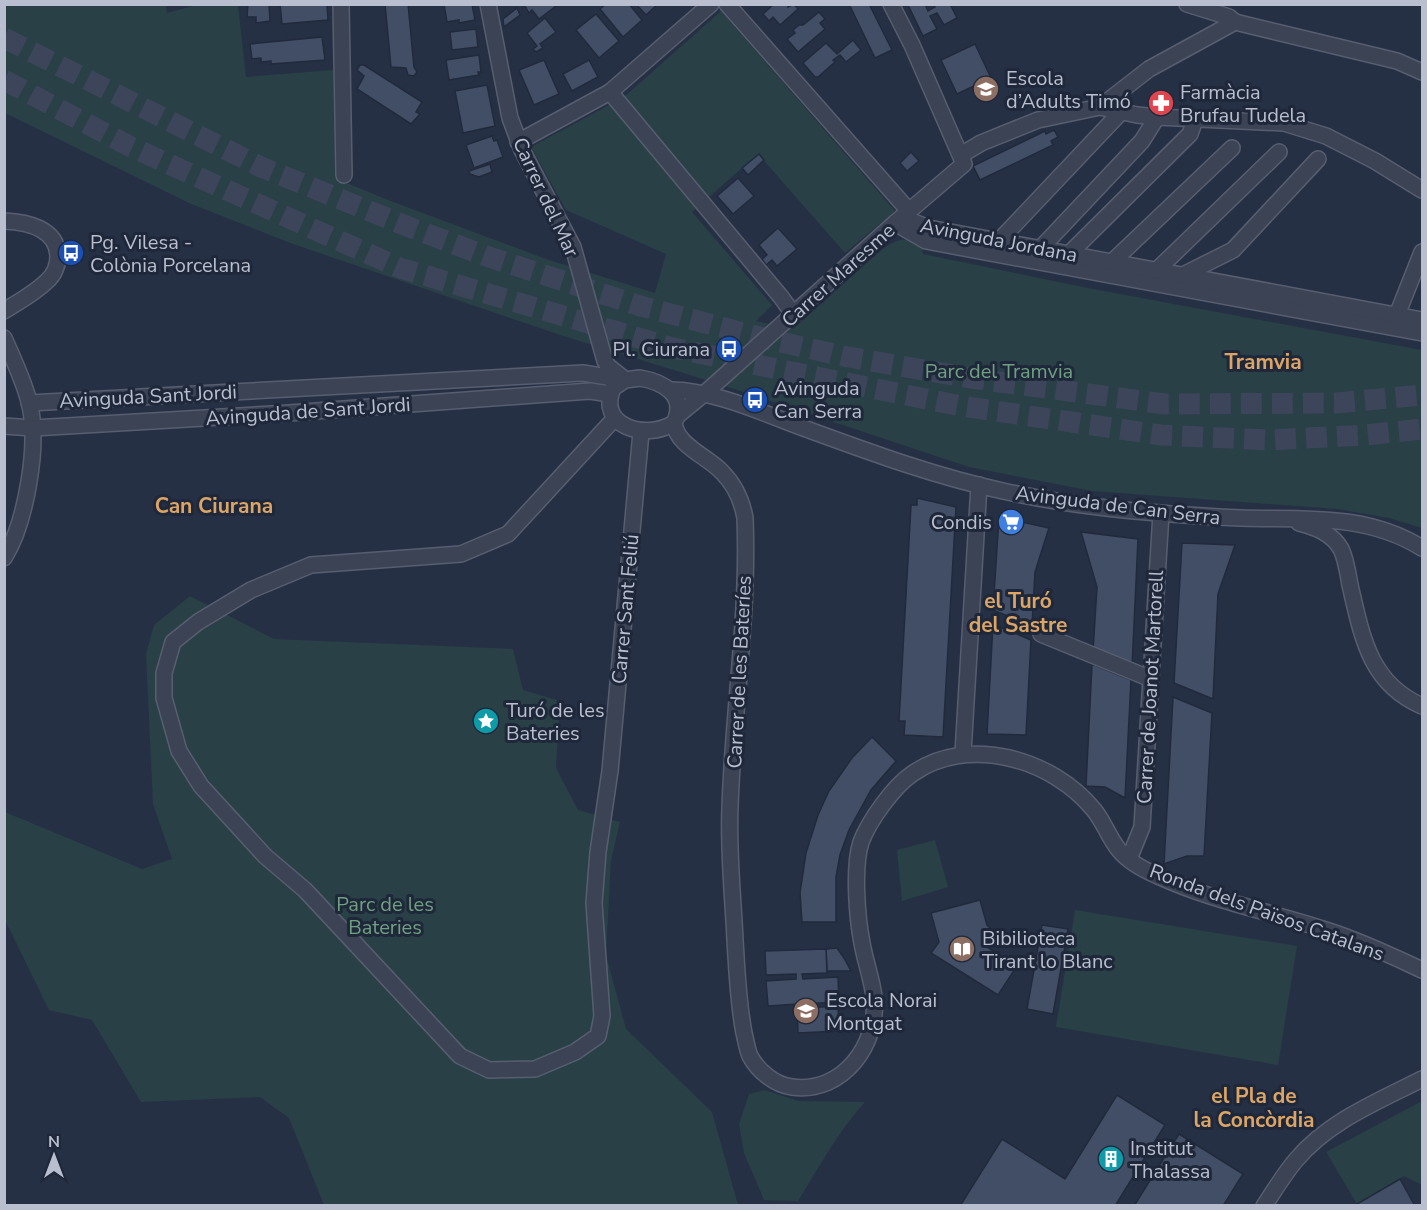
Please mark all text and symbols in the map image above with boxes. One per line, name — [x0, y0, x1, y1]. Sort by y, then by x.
place label: Escola d’Adults Timó — [1006, 65, 1131, 115]
school or university icon: Escola d’Adults Timó — [971, 74, 1001, 104]
place label: Farmàcia Brufau Tudela — [1180, 79, 1306, 129]
pharmacy icon: Farmàcia Brufau Tudela — [1146, 88, 1176, 118]
street label: Carrer del Mar — [506, 133, 585, 261]
street label: Avinguda Jordana — [918, 212, 1080, 269]
street label: Carrer Maresme — [776, 217, 901, 333]
place label: Pg. Vilesa - Colònia Porcelana — [90, 229, 251, 279]
bus stop icon: Pg. Vilesa - Colònia Porcelana — [56, 238, 86, 268]
bus stop icon: Pl. Ciurana — [714, 334, 744, 364]
place label: Pl. Ciurana — [613, 336, 710, 363]
district label: Tramvia — [1224, 348, 1302, 376]
park label: Parc del Tramvia — [925, 358, 1073, 385]
place label: Avinguda Can Serra — [774, 375, 862, 425]
street label: Avinguda Sant Jordi — [58, 378, 238, 415]
bus stop icon: Avinguda Can Serra — [740, 385, 770, 415]
street label: Avinguda de Sant Jordi — [205, 391, 411, 432]
street label: Avinguda de Can Serra — [1014, 480, 1222, 531]
district label: Can Ciurana — [155, 492, 273, 520]
supermarket icon: Condis — [996, 507, 1026, 537]
place label: Condis — [931, 509, 992, 536]
street label: Carrer Sant Feliú — [606, 533, 645, 685]
street label: Carrer de Joanot Martorell — [1131, 569, 1170, 805]
street label: Carrer de les Bateríes — [721, 575, 758, 769]
district label: el Turó del Sastre — [969, 587, 1067, 639]
place label: Turó de les Bateries — [506, 697, 605, 747]
place icon: Turó de les Bateries — [471, 706, 501, 736]
street label: Ronda dels Països Catalans — [1146, 857, 1388, 968]
park label: Parc de les Bateries — [336, 891, 434, 941]
place label: Bibilioteca Tirant lo Blanc — [982, 925, 1113, 975]
library icon: Bibilioteca Tirant lo Blanc — [947, 934, 977, 964]
place label: Escola Norai Montgat — [826, 987, 937, 1037]
school or university icon: Escola Norai Montgat — [791, 996, 821, 1026]
district label: el Pla de la Concòrdia — [1193, 1082, 1315, 1134]
north arrow — [24, 1126, 84, 1186]
text: N — [48, 1131, 60, 1153]
place label: Institut Thalassa — [1130, 1135, 1210, 1185]
building icon: Institut Thalassa — [1096, 1144, 1126, 1174]

